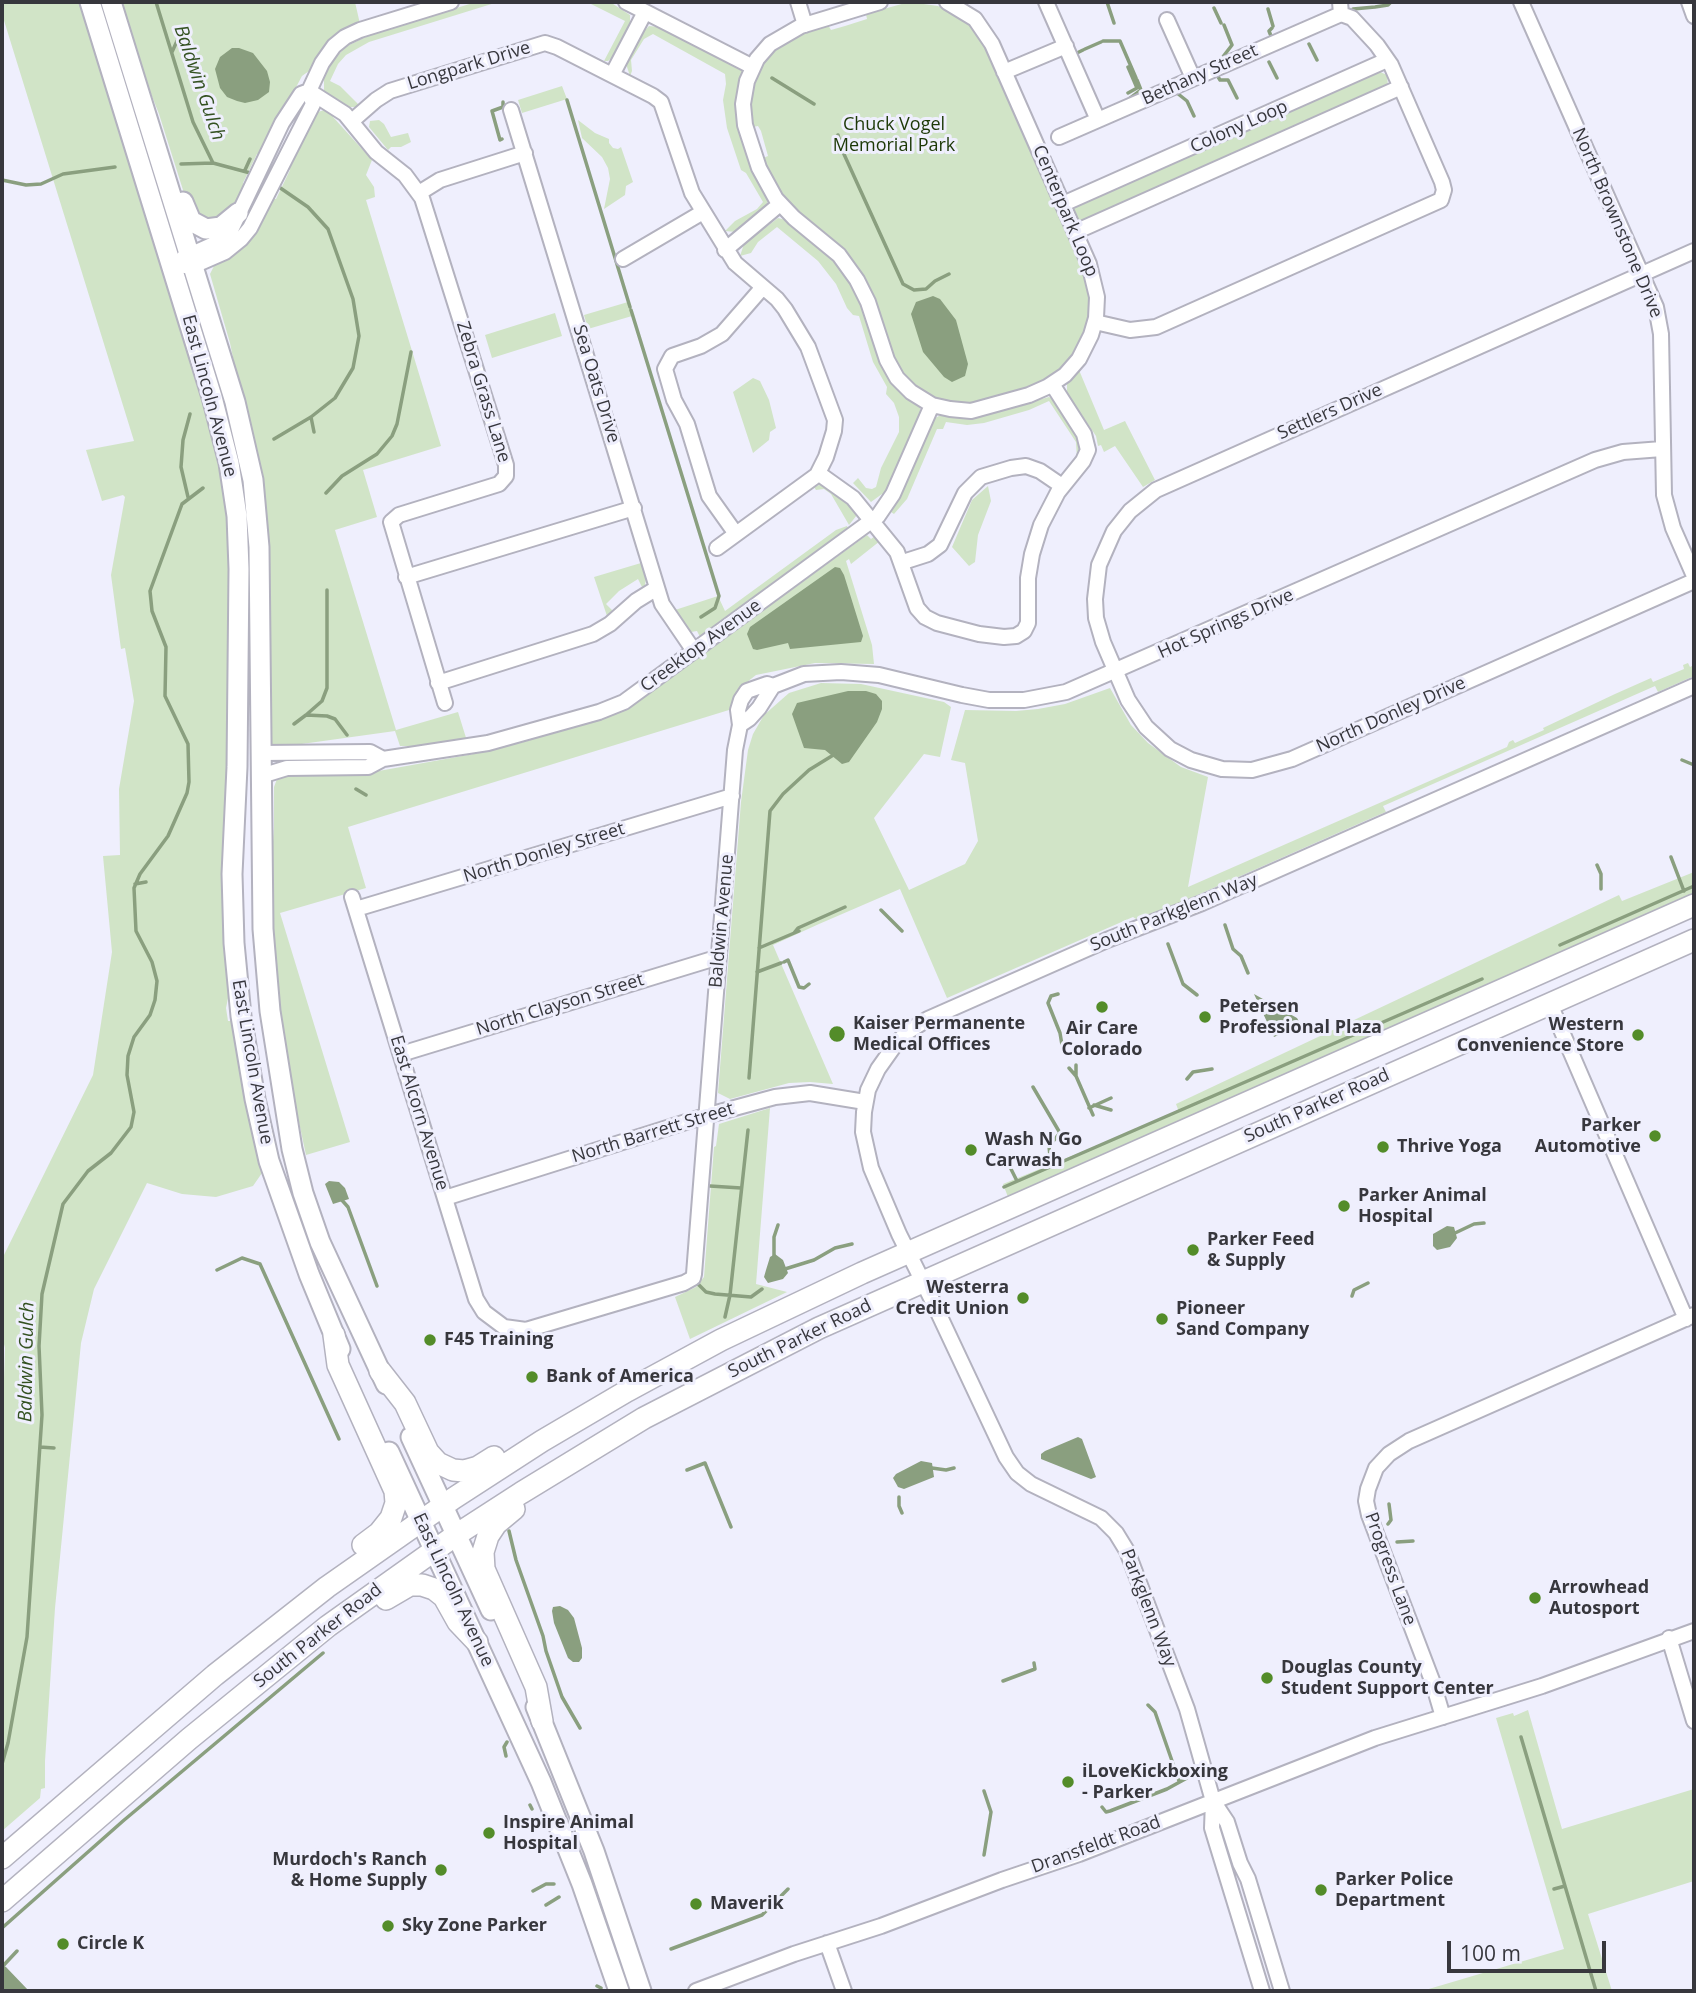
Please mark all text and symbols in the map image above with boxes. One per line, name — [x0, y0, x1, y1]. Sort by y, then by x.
water label: Baldwin Gulch — [169, 22, 229, 144]
street label: Longpark Drive — [405, 37, 533, 95]
street label: Bethany Street — [1139, 40, 1261, 110]
street label: Colony Loop — [1187, 96, 1291, 158]
park label: Chuck Vogel Memorial Park — [833, 114, 955, 156]
street label: North Brownstone Drive — [1567, 125, 1667, 321]
street label: Centerpark Loop — [1028, 142, 1102, 280]
street label: East Lincoln Avenue — [177, 313, 241, 479]
street label: Zebra Grass Lane — [451, 319, 515, 465]
street label: Sea Oats Drive — [568, 322, 624, 446]
street label: Settlers Drive — [1274, 379, 1386, 445]
street label: Hot Springs Drive — [1155, 584, 1297, 664]
street label: Creektop Avenue — [636, 595, 766, 697]
street label: North Donley Drive — [1313, 672, 1469, 758]
street label: North Donley Street — [461, 818, 627, 888]
street label: Baldwin Avenue — [705, 853, 739, 989]
street label: South Parkglenn Way — [1087, 870, 1261, 956]
street label: North Clayson Street — [474, 969, 646, 1041]
street label: East Lincoln Avenue — [227, 978, 277, 1146]
place label: Petersen Professional Plaza — [1219, 996, 1382, 1038]
marker: Air Care Colorado — [1094, 999, 1110, 1015]
marker: Petersen Professional Plaza — [1197, 1009, 1213, 1025]
place label: Kaiser Permanente Medical Offices — [853, 1013, 1025, 1056]
place label: Western Convenience Store — [1457, 1014, 1624, 1056]
place label: Air Care Colorado — [1062, 1018, 1142, 1060]
marker: Kaiser Permanente Medical Offices — [827, 1024, 847, 1044]
marker: Western Convenience Store — [1630, 1027, 1646, 1043]
street label: East Alcorn Avenue — [385, 1033, 453, 1193]
street label: South Parker Road — [1241, 1064, 1393, 1148]
street label: North Barrett Street — [569, 1098, 737, 1168]
place label: Parker Automotive — [1535, 1115, 1641, 1158]
marker: Parker Automotive — [1647, 1128, 1663, 1144]
place label: Wash N Go Carwash — [985, 1129, 1082, 1172]
place label: Thrive Yoga — [1397, 1136, 1502, 1158]
marker: Thrive Yoga — [1375, 1139, 1391, 1155]
marker: Wash N Go Carwash — [963, 1142, 979, 1158]
place label: Parker Animal Hospital — [1358, 1185, 1487, 1228]
marker: Parker Animal Hospital — [1336, 1198, 1352, 1214]
place label: Parker Feed & Supply — [1207, 1229, 1315, 1272]
marker: Parker Feed & Supply — [1185, 1242, 1201, 1258]
place label: Westerra Credit Union — [895, 1277, 1009, 1320]
marker: Westerra Credit Union — [1015, 1290, 1031, 1306]
street label: South Parker Road — [725, 1295, 875, 1383]
place label: Pioneer Sand Company — [1176, 1298, 1309, 1340]
water label: Baldwin Gulch — [15, 1302, 39, 1422]
marker: Pioneer Sand Company — [1154, 1311, 1170, 1327]
place label: F45 Training — [444, 1329, 553, 1351]
marker: F45 Training — [422, 1332, 438, 1348]
place label: Bank of America — [546, 1366, 694, 1388]
marker: Bank of America — [524, 1369, 540, 1385]
street label: East Lincoln Avenue — [408, 1510, 498, 1670]
street label: Progress Lane — [1360, 1510, 1420, 1628]
street label: Parkglenn Way — [1116, 1546, 1180, 1670]
place label: Arrowhead Autosport — [1549, 1577, 1649, 1620]
street label: South Parker Road — [250, 1579, 386, 1693]
marker: Arrowhead Autosport — [1527, 1590, 1543, 1606]
place label: Douglas County Student Support Center — [1281, 1657, 1494, 1700]
marker: Douglas County Student Support Center — [1259, 1670, 1275, 1686]
place label: iLoveKickboxing - Parker — [1082, 1761, 1228, 1803]
marker: iLoveKickboxing - Parker — [1060, 1774, 1076, 1790]
place label: Inspire Animal Hospital — [503, 1812, 634, 1854]
street label: Dransfeldt Road — [1029, 1812, 1163, 1878]
marker: Inspire Animal Hospital — [481, 1825, 497, 1841]
place label: Murdoch's Ranch & Home Supply — [272, 1849, 427, 1892]
marker: Murdoch's Ranch & Home Supply — [433, 1862, 449, 1878]
place label: Parker Police Department — [1335, 1869, 1453, 1912]
marker: Parker Police Department — [1313, 1882, 1329, 1898]
place label: Maverik — [710, 1893, 784, 1915]
marker: Maverik — [688, 1896, 704, 1912]
place label: Sky Zone Parker — [402, 1915, 547, 1937]
marker: Sky Zone Parker — [380, 1918, 396, 1934]
scale bar — [1451, 1926, 1610, 1970]
place label: Circle K — [77, 1933, 144, 1955]
marker: Circle K — [55, 1936, 71, 1952]
text: 100 m — [1460, 1939, 1521, 1967]

